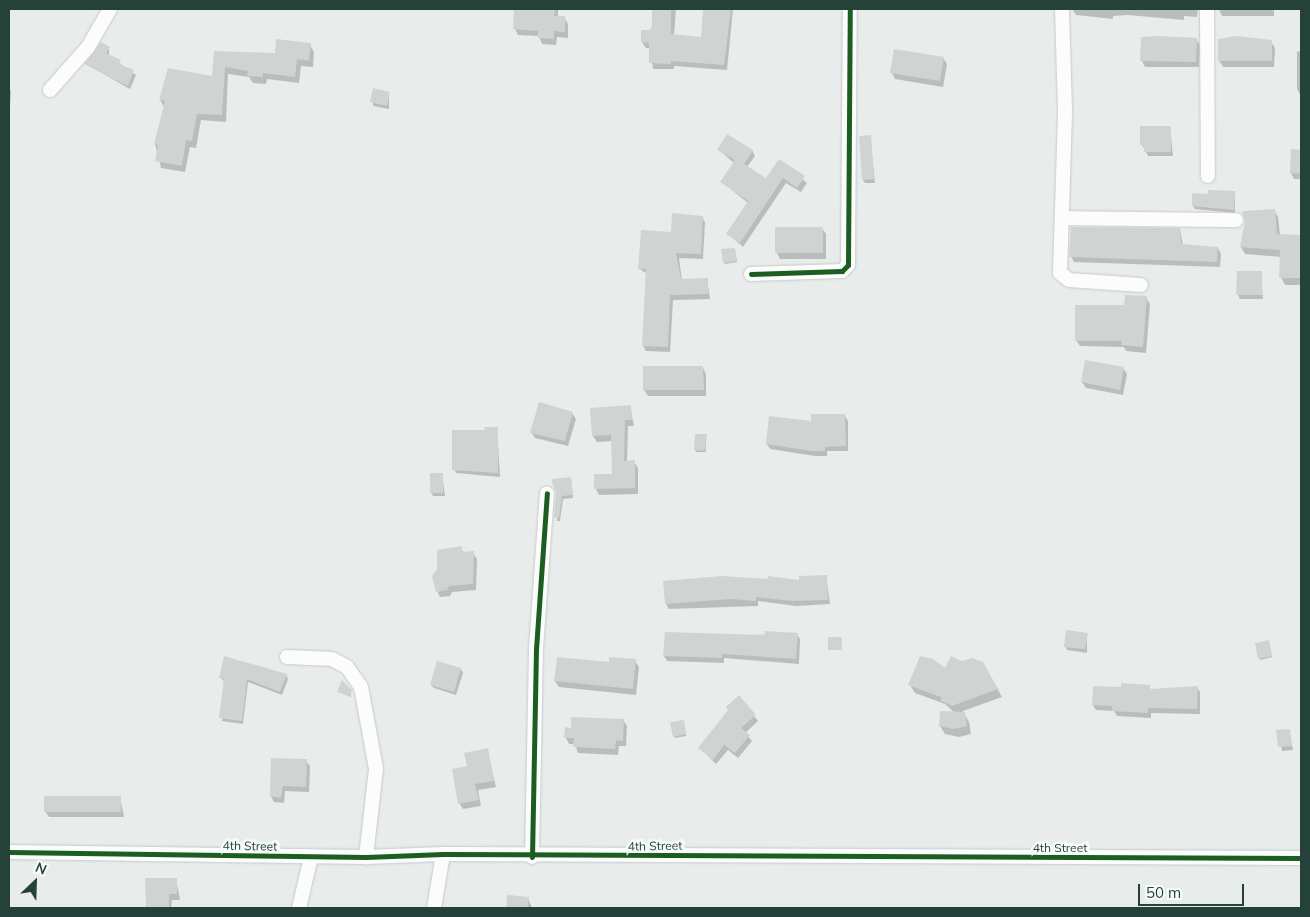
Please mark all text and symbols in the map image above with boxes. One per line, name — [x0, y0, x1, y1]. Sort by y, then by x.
street label: 4th Street — [223, 838, 277, 854]
street label: 4th Street — [628, 838, 682, 854]
street label: 4th Street — [1033, 841, 1087, 855]
north arrow — [10, 857, 60, 907]
text: N — [33, 858, 50, 879]
scale bar — [1140, 874, 1246, 906]
text: 50 m — [1146, 883, 1181, 902]

